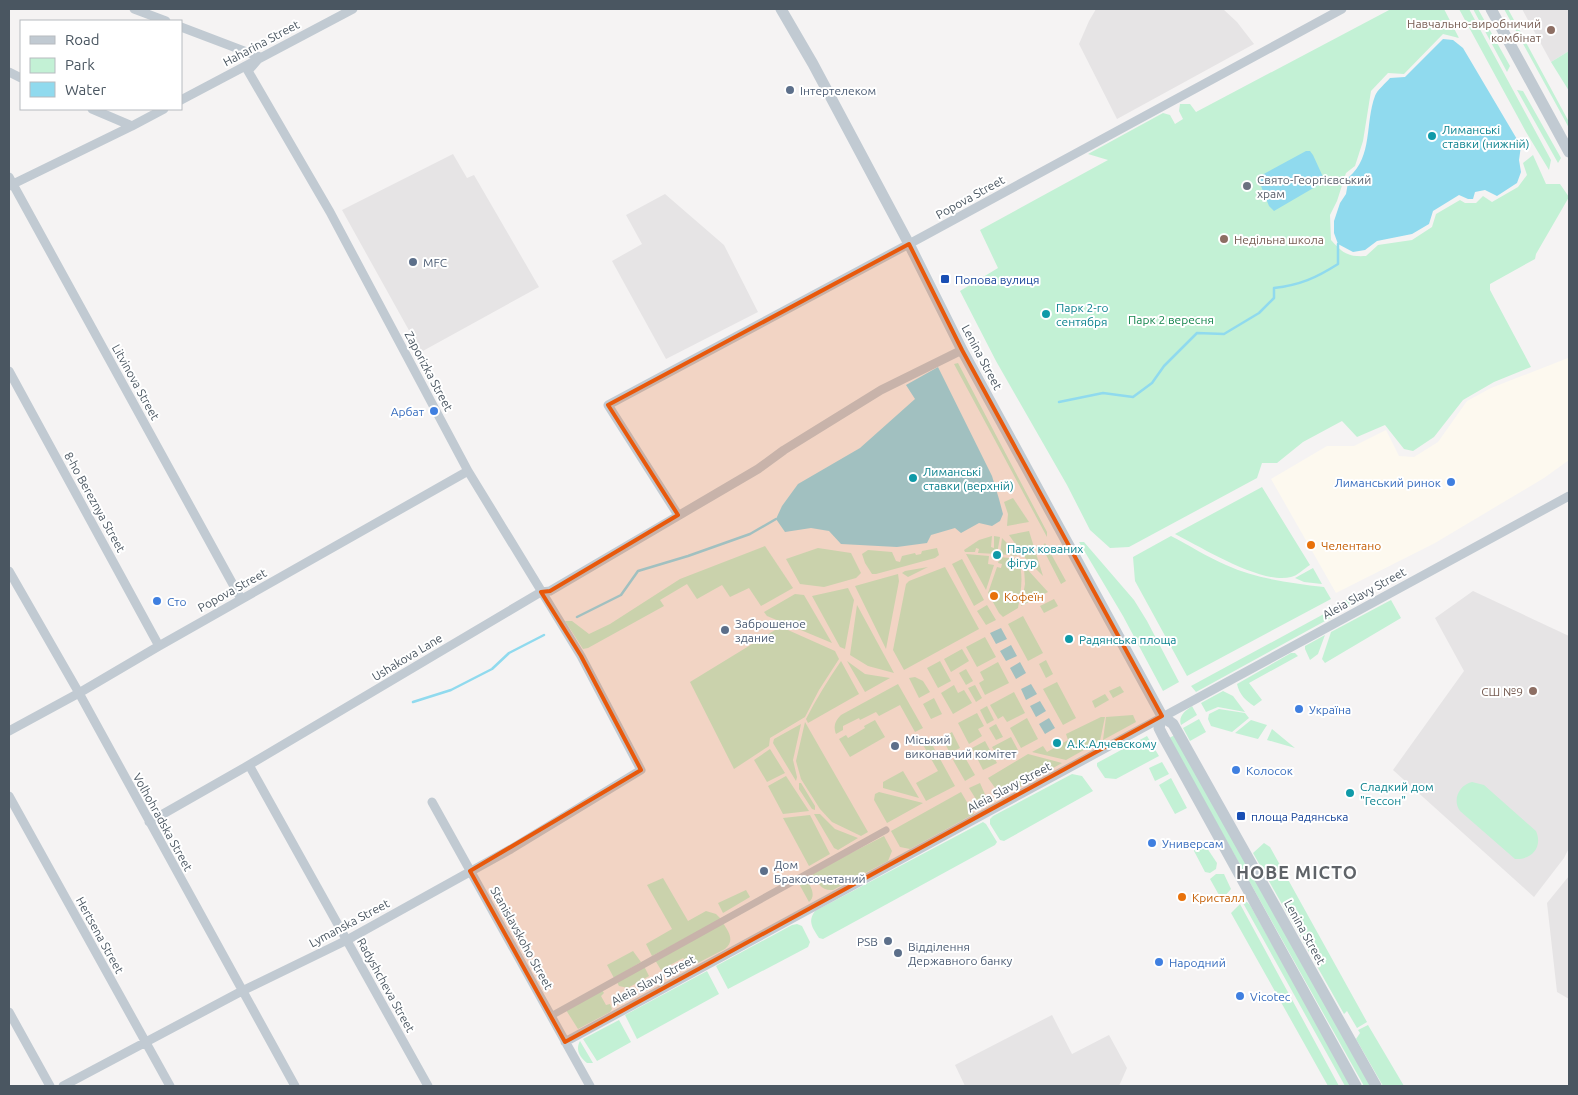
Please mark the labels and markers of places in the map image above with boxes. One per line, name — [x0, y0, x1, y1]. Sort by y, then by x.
place label: Навчально-виробничий комбінат — [1407, 17, 1542, 44]
marker: Навчально-виробничий комбінат — [1545, 24, 1557, 36]
marker: Інтертелеком — [784, 84, 796, 96]
place label: Інтертелеком — [800, 84, 876, 97]
place label: Лиманські ставки (нижній) — [1442, 123, 1529, 151]
marker: Лиманські ставки (нижній) — [1426, 130, 1438, 142]
place label: Свято-Георгієвський храм — [1257, 173, 1371, 200]
marker: Свято-Георгієвський храм — [1241, 180, 1253, 192]
marker: Недільна школа — [1218, 233, 1230, 245]
place label: Недільна школа — [1234, 233, 1324, 246]
marker: MFC — [407, 256, 419, 268]
place label: MFC — [423, 256, 448, 269]
marker: Попова вулиця — [939, 273, 951, 285]
place label: Попова вулиця — [955, 273, 1040, 286]
place label: Парк 2-го сентября — [1056, 301, 1109, 328]
marker: Парк 2-го сентября — [1040, 308, 1052, 320]
place label: Арбат — [391, 405, 425, 418]
marker: Арбат — [428, 405, 440, 417]
place label: Лиманські ставки (верхній) — [923, 465, 1014, 493]
marker: Лиманські ставки (верхній) — [907, 472, 919, 484]
place label: Лиманський ринок — [1334, 476, 1441, 489]
marker: Лиманський ринок — [1445, 476, 1457, 488]
marker: Челентано — [1305, 539, 1317, 551]
place label: Челентано — [1321, 539, 1381, 552]
place label: Парк кованих фігур — [1007, 542, 1083, 569]
marker: Парк кованих фігур — [991, 549, 1003, 561]
marker: Кофеїн — [988, 590, 1000, 602]
place label: Кофеїн — [1004, 590, 1044, 603]
marker: Сто — [151, 595, 163, 607]
place label: Сто — [167, 595, 186, 608]
place label: Заброшеное здание — [735, 617, 806, 644]
marker: Заброшеное здание — [719, 624, 731, 636]
marker: Радянська площа — [1063, 633, 1075, 645]
place label: Радянська площа — [1079, 633, 1177, 646]
place label: СШ №9 — [1481, 685, 1523, 698]
marker: СШ №9 — [1527, 685, 1539, 697]
marker: Україна — [1293, 703, 1305, 715]
place label: Україна — [1309, 703, 1351, 716]
place label: Міський виконавчий комітет — [905, 733, 1017, 760]
marker: А.К.Алчевскому — [1051, 737, 1063, 749]
place label: А.К.Алчевскому — [1067, 737, 1157, 750]
marker: Міський виконавчий комітет — [889, 740, 901, 752]
marker: Колосок — [1230, 764, 1242, 776]
place label: Колосок — [1246, 764, 1293, 777]
place label: Сладкий дом "Гессон" — [1360, 780, 1434, 807]
marker: Сладкий дом "Гессон" — [1344, 787, 1356, 799]
marker: площа Радянська — [1235, 810, 1247, 822]
place label: площа Радянська — [1251, 810, 1349, 823]
marker: Универсам — [1146, 837, 1158, 849]
place label: Универсам — [1162, 837, 1224, 850]
place label: Дом Бракосочетаний — [774, 858, 866, 885]
marker: Дом Бракосочетаний — [758, 865, 770, 877]
marker: Кристалл — [1176, 891, 1188, 903]
place label: Кристалл — [1192, 891, 1245, 904]
place label: PSB — [857, 935, 878, 948]
marker: PSB — [882, 935, 894, 947]
place label: Відділення Державного банку — [908, 940, 1013, 967]
marker: Відділення Державного банку — [892, 947, 904, 959]
marker: Народний — [1153, 956, 1165, 968]
place label: Народний — [1169, 956, 1226, 969]
marker: Vicotec — [1234, 990, 1246, 1002]
place label: Vicotec — [1250, 990, 1291, 1003]

